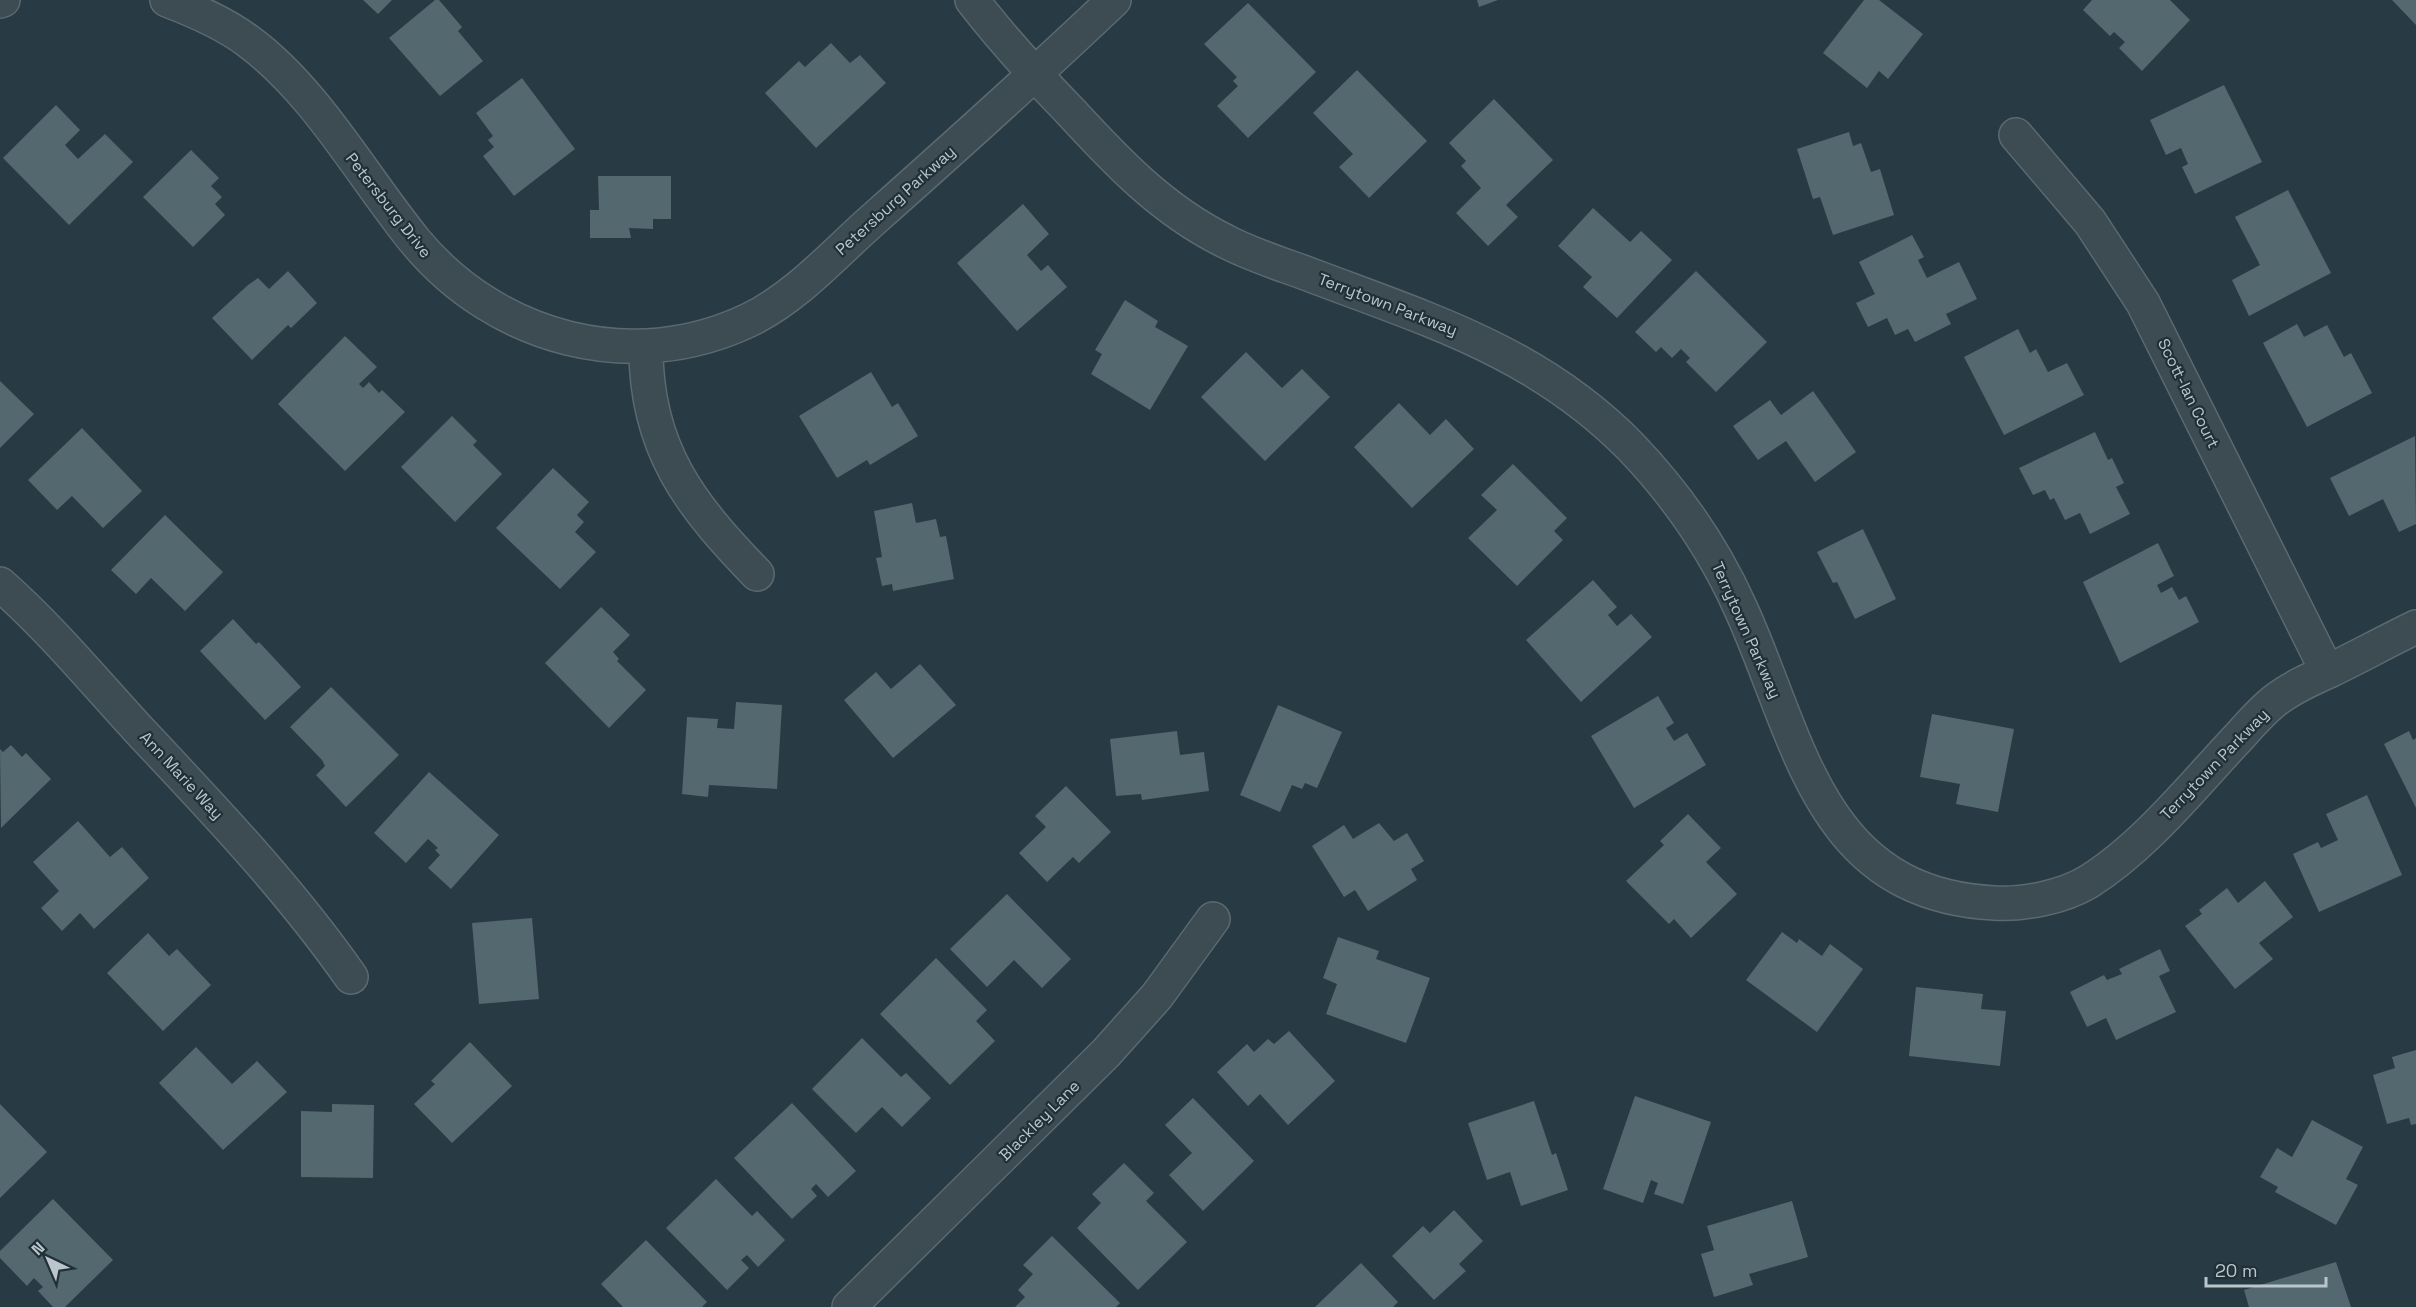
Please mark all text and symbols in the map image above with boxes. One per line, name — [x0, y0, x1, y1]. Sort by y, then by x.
street label: Petersburg Parkway — [831, 141, 960, 260]
street label: Petersburg Drive — [341, 148, 436, 262]
street label: Terrytown Parkway — [1315, 268, 1460, 341]
street label: Scott-Ian Court — [2153, 335, 2224, 451]
street label: Terrytown Parkway — [1707, 559, 1786, 702]
street label: Terrytown Parkway — [2156, 704, 2273, 825]
street label: Ann Marie Way — [135, 727, 228, 824]
street label: Blackley Lane — [994, 1075, 1084, 1165]
north arrow — [18, 1229, 78, 1289]
text: N — [27, 1237, 49, 1260]
scale bar — [2206, 1250, 2326, 1288]
text: 20 m — [2215, 1259, 2258, 1282]

